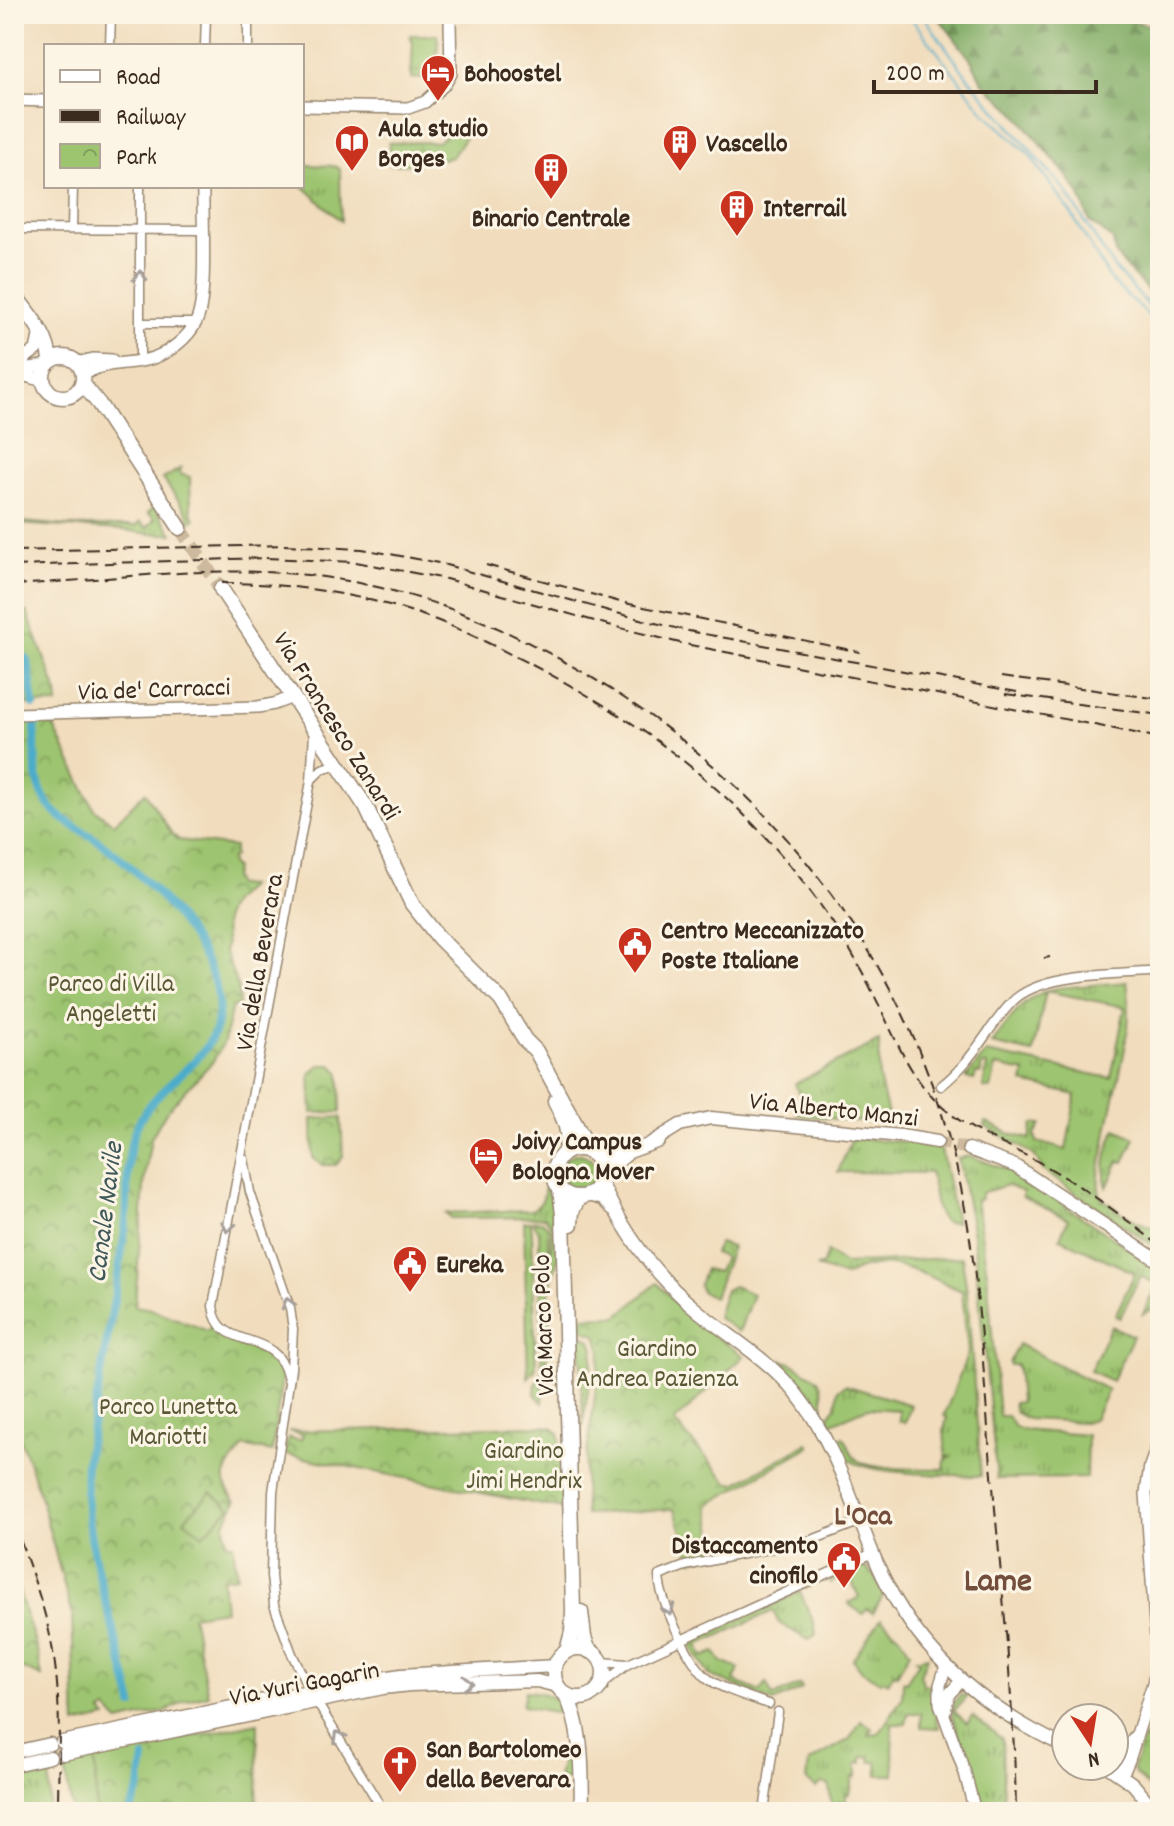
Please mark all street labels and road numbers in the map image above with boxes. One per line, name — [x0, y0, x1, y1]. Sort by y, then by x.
street label: Via Francesco Zanardi — [262, 625, 408, 829]
street label: Via de' Carracci — [77, 670, 231, 713]
street label: Via della Beverara — [228, 870, 295, 1054]
street label: Via Alberto Manzi — [747, 1084, 920, 1139]
street label: Via Marco Polo — [525, 1253, 566, 1396]
street label: Via Yuri Gagarin — [227, 1653, 383, 1718]

